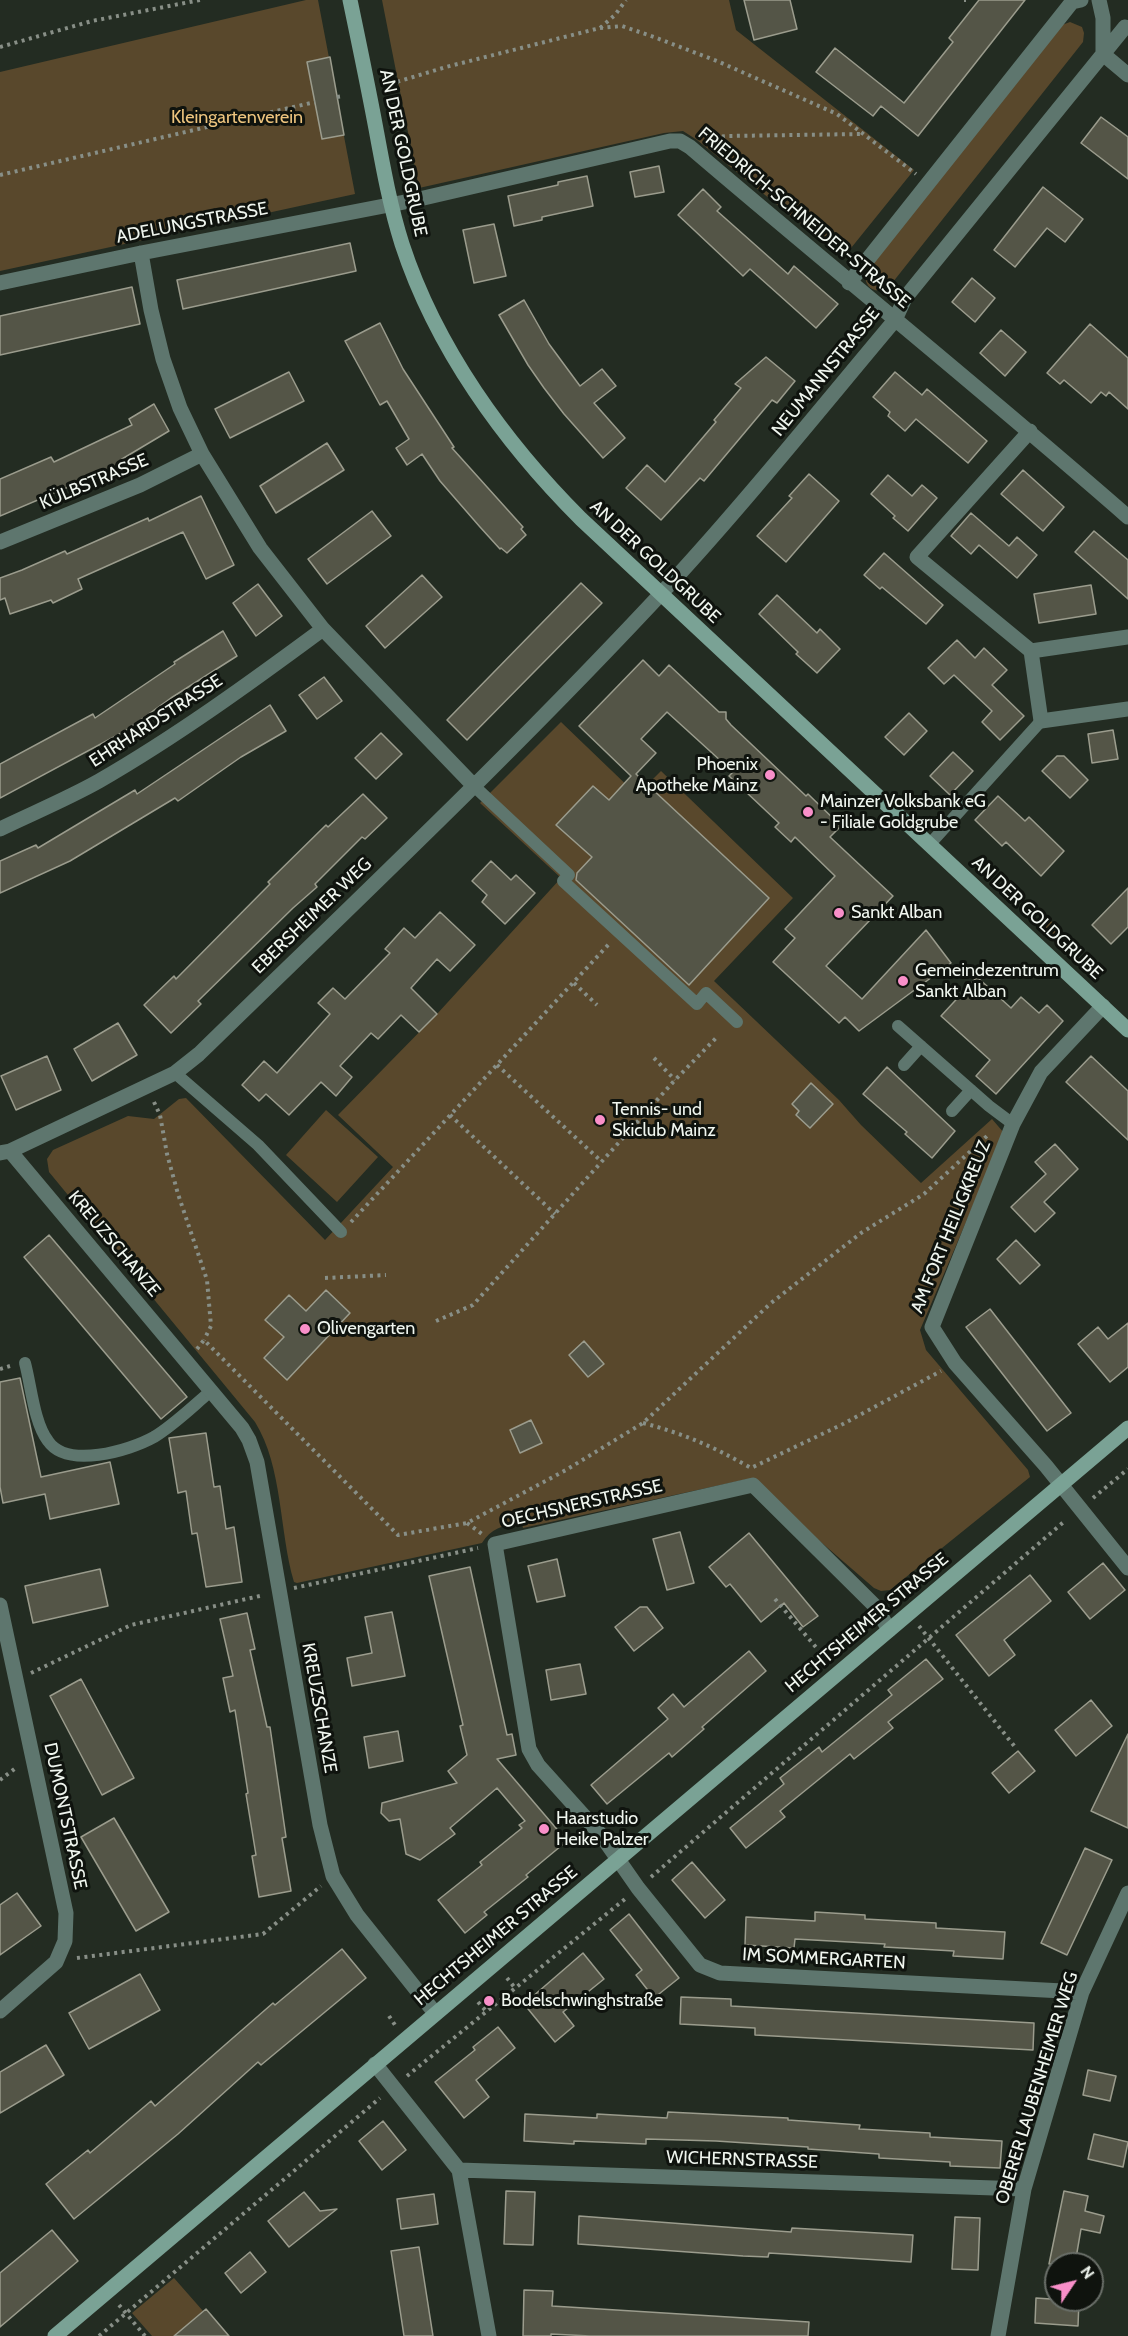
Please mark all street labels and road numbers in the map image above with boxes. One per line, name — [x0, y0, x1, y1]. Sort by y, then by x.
street label: AN DER GOLDGRUBE — [375, 67, 431, 239]
street label: FRIEDRICH-SCHNEIDER-STRASSE — [693, 123, 915, 313]
street label: ADELUNGSTRASSE — [115, 198, 269, 248]
street label: NEUMANNSTRASSE — [767, 303, 885, 441]
street label: KÜLBSTRASSE — [36, 449, 152, 515]
street label: AN DER GOLDGRUBE — [585, 496, 725, 628]
street label: EHRHARDSTRASSE — [85, 670, 227, 772]
street label: AN DER GOLDGRUBE — [967, 852, 1107, 984]
street label: EBERSHEIMER WEG — [248, 854, 376, 978]
street label: AM FORT HEILIGKREUZ — [907, 1138, 995, 1316]
street label: KREUZSCHANZE — [63, 1187, 165, 1301]
street label: OECHSNERSTRASSE — [499, 1475, 665, 1533]
street label: HECHTSHEIMER STRASSE — [781, 1549, 953, 1697]
street label: KREUZSCHANZE — [297, 1641, 341, 1775]
street label: DUMONTSTRASSE — [39, 1741, 91, 1891]
street label: HECHTSHEIMER STRASSE — [410, 1862, 582, 2010]
street label: IM SOMMERGARTEN — [742, 1944, 906, 1974]
street label: OBERER LAUBENHEIMER WEG — [991, 1969, 1083, 2207]
street label: WICHERNSTRASSE — [666, 2147, 818, 2173]

